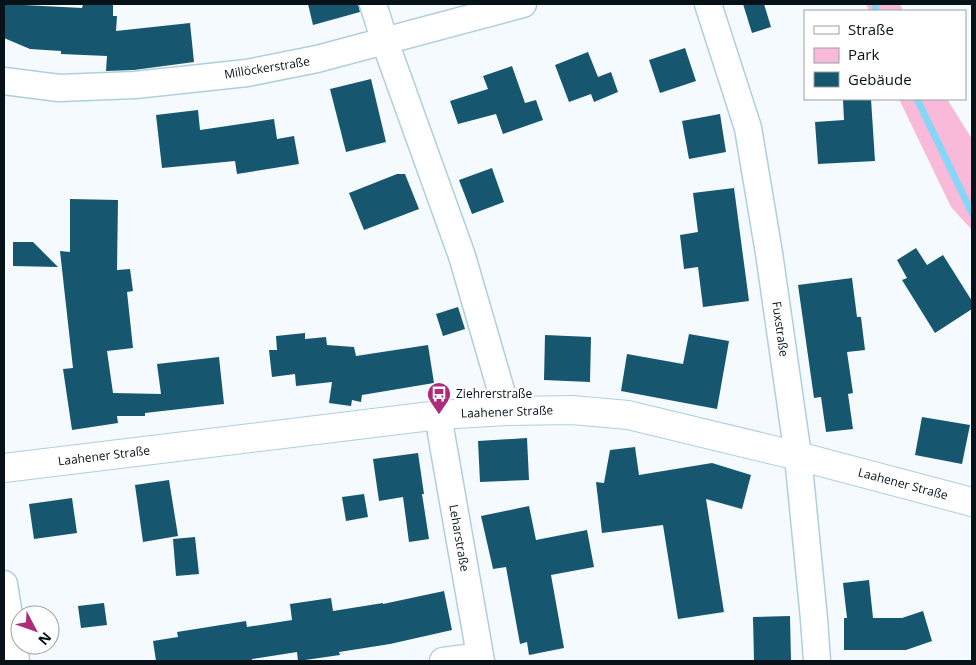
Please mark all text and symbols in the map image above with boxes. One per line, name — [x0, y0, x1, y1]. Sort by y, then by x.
legend — [804, 10, 966, 100]
text: Straße — [848, 19, 894, 39]
text: Park — [848, 44, 879, 64]
street label: Millöckerstraße — [223, 52, 311, 83]
text: Gebäude — [848, 69, 912, 89]
street label: Fuxstraße — [768, 300, 793, 358]
bus stop icon: Ziehrerstraße — [426, 381, 452, 415]
place label: Ziehrerstraße — [456, 385, 533, 402]
street label: Laahener Straße — [460, 401, 554, 422]
street label: Laahener Straße — [57, 441, 151, 470]
street label: Laahener Straße — [856, 463, 950, 504]
street label: Leharstraße — [445, 503, 474, 573]
north arrow — [10, 605, 60, 655]
text: N — [34, 628, 56, 649]

